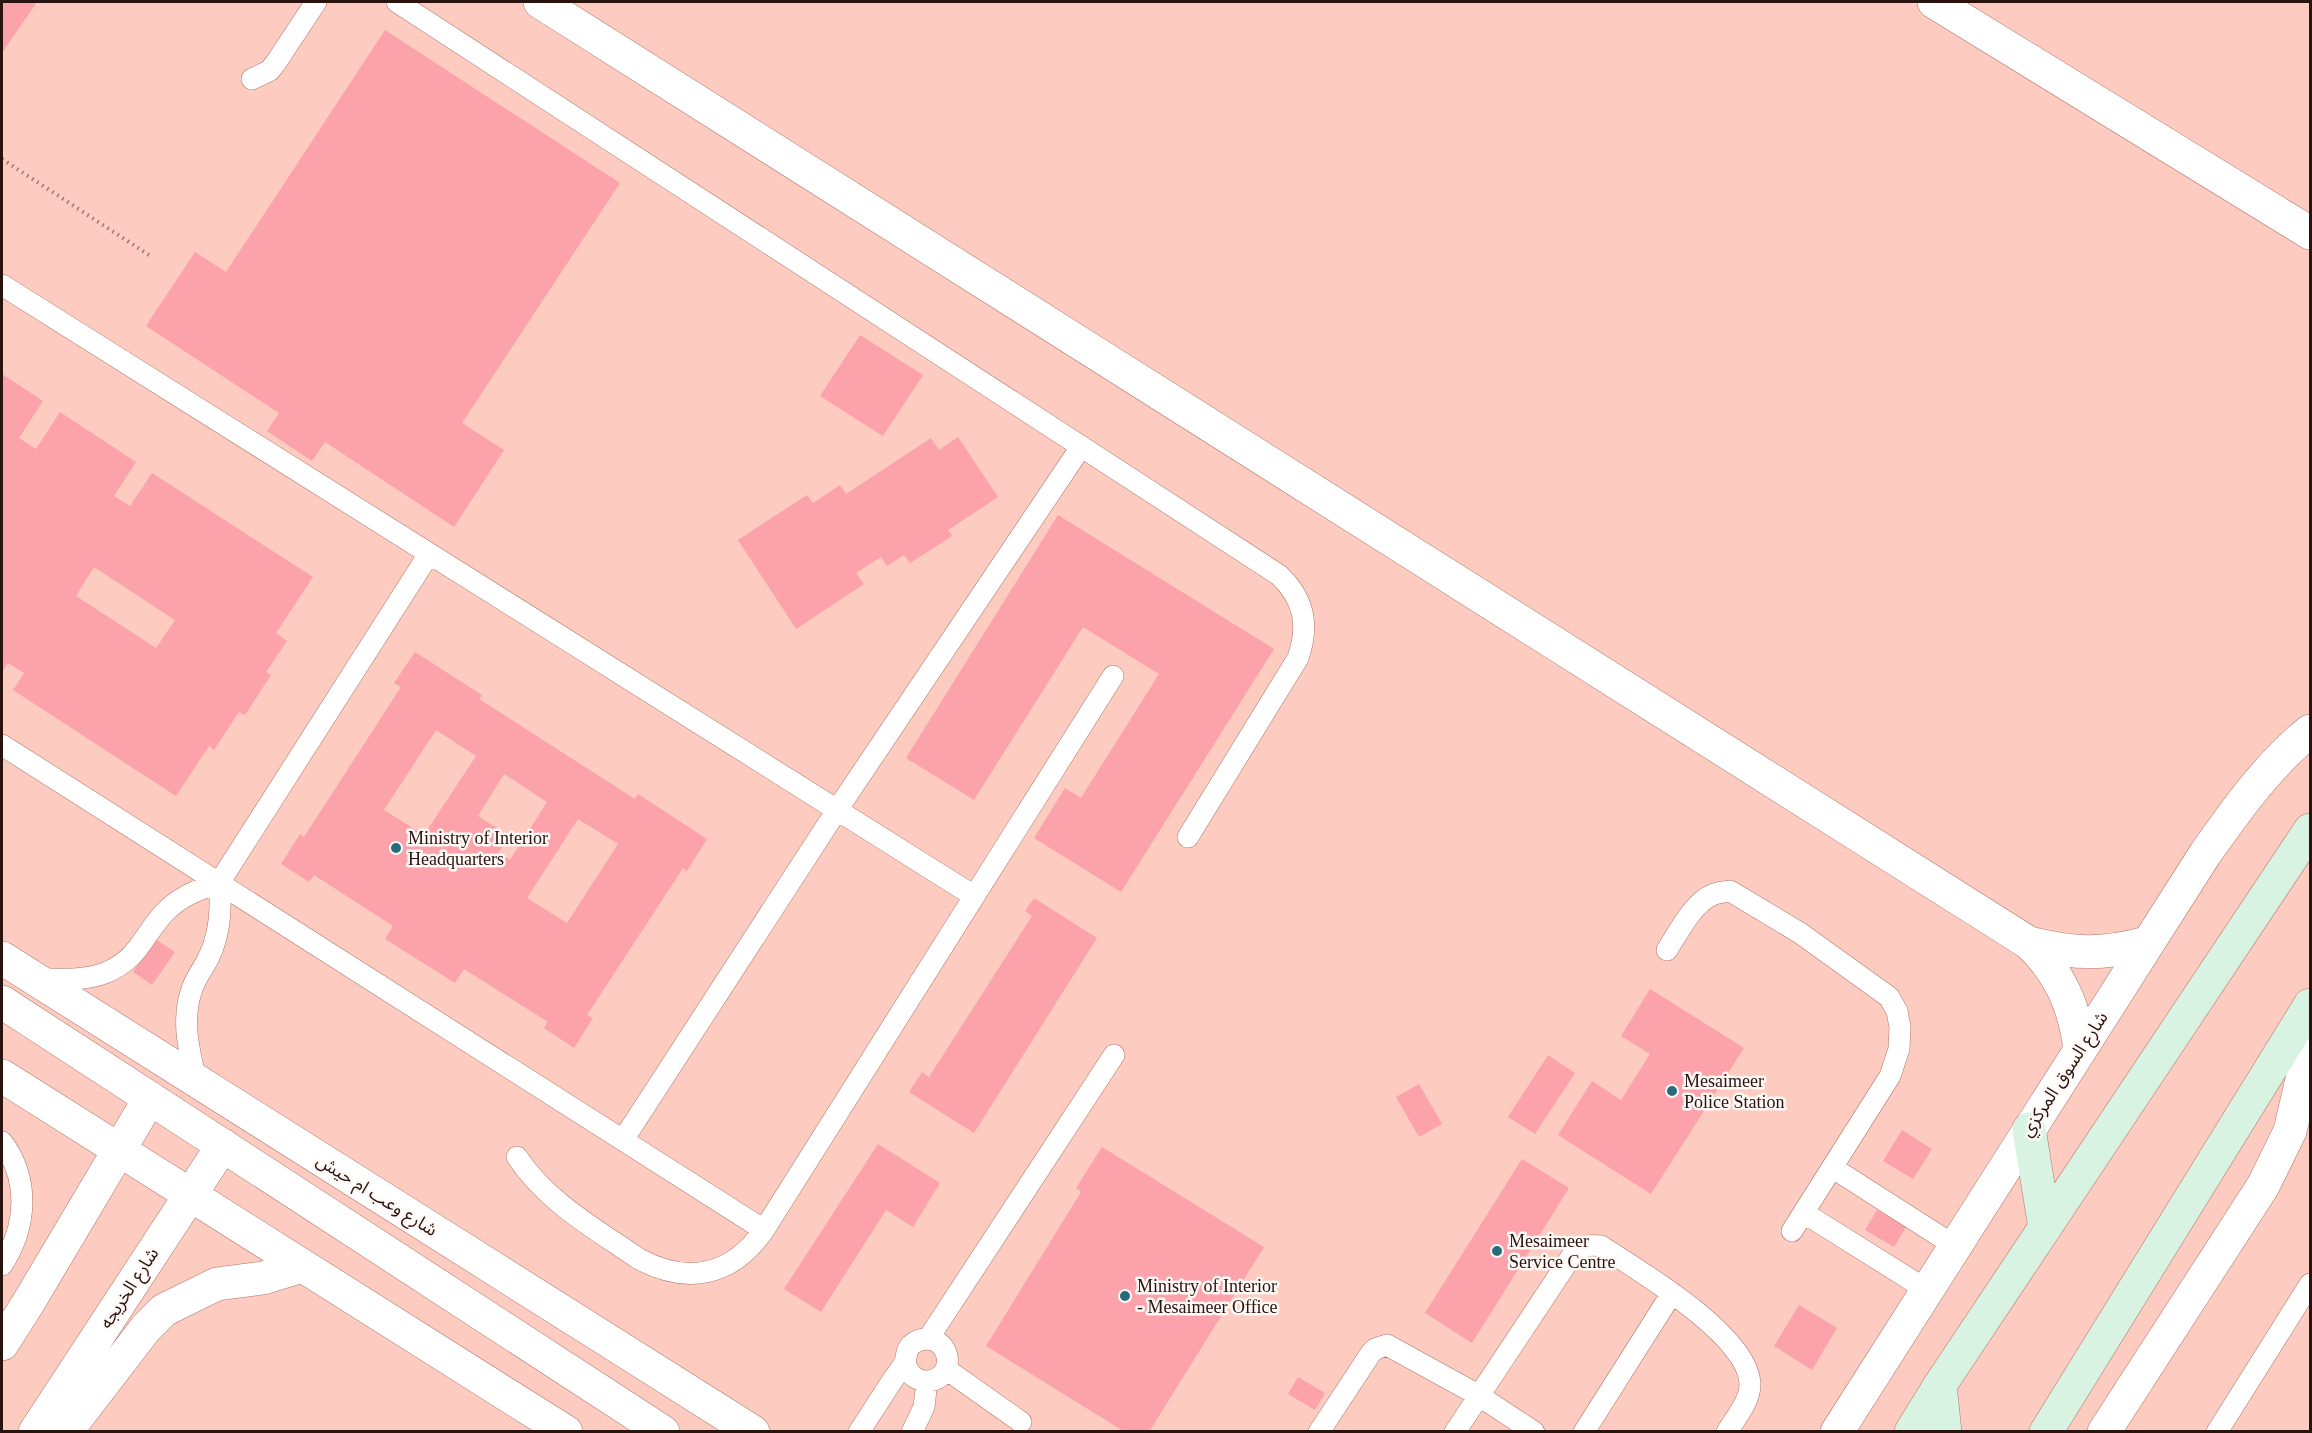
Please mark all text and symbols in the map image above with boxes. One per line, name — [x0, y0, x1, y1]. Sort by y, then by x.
place label: Ministry of Interior Headquarters — [408, 828, 548, 869]
marker: Ministry of Interior Headquarters — [389, 841, 403, 855]
street label: شارع السوق المركزي — [2016, 1008, 2115, 1142]
place label: Mesaimeer Police Station — [1684, 1071, 1785, 1112]
marker: Mesaimeer Police Station — [1665, 1084, 1679, 1098]
street label: شارع وعب ام حيش — [311, 1150, 441, 1244]
place label: Mesaimeer Service Centre — [1509, 1231, 1615, 1272]
street label: شارع الخريجه — [96, 1244, 166, 1334]
marker: Mesaimeer Service Centre — [1490, 1244, 1504, 1258]
place label: Ministry of Interior - Mesaimeer Office — [1137, 1276, 1278, 1317]
marker: Ministry of Interior - Mesaimeer Office — [1118, 1289, 1132, 1303]

